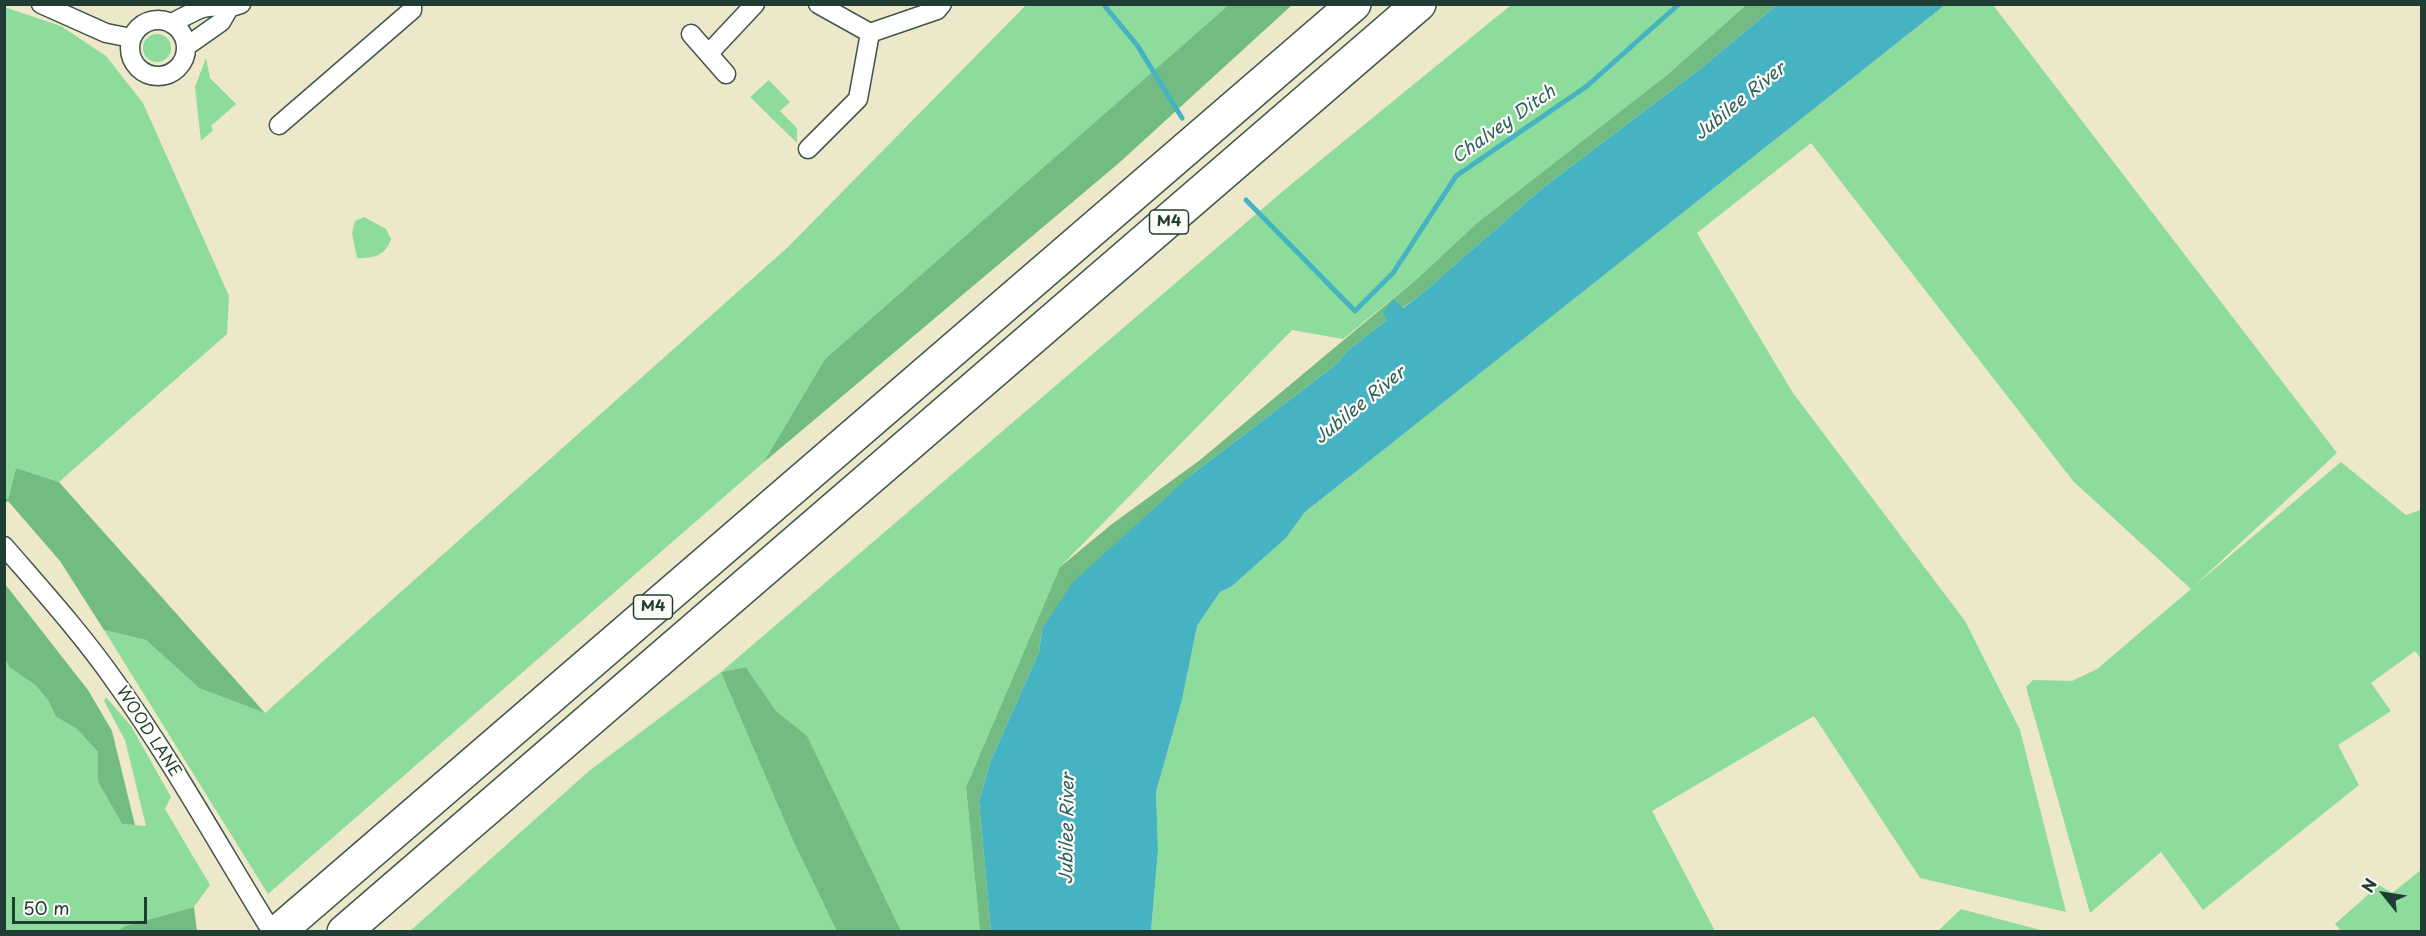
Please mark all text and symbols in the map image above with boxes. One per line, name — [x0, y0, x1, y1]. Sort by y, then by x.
water label: Jubilee River — [1690, 59, 1790, 145]
water label: Chalvey Ditch — [1448, 81, 1560, 169]
road number: M4 — [1150, 210, 1188, 234]
water label: Jubilee River — [1310, 363, 1410, 449]
road number: M4 — [634, 595, 672, 619]
street label: WOOD LANE — [112, 683, 184, 781]
water label: Jubilee River — [1056, 773, 1080, 885]
north arrow — [2354, 864, 2414, 924]
text: N — [2355, 874, 2382, 896]
scale bar — [15, 885, 150, 923]
text: 50 m — [23, 894, 70, 921]

